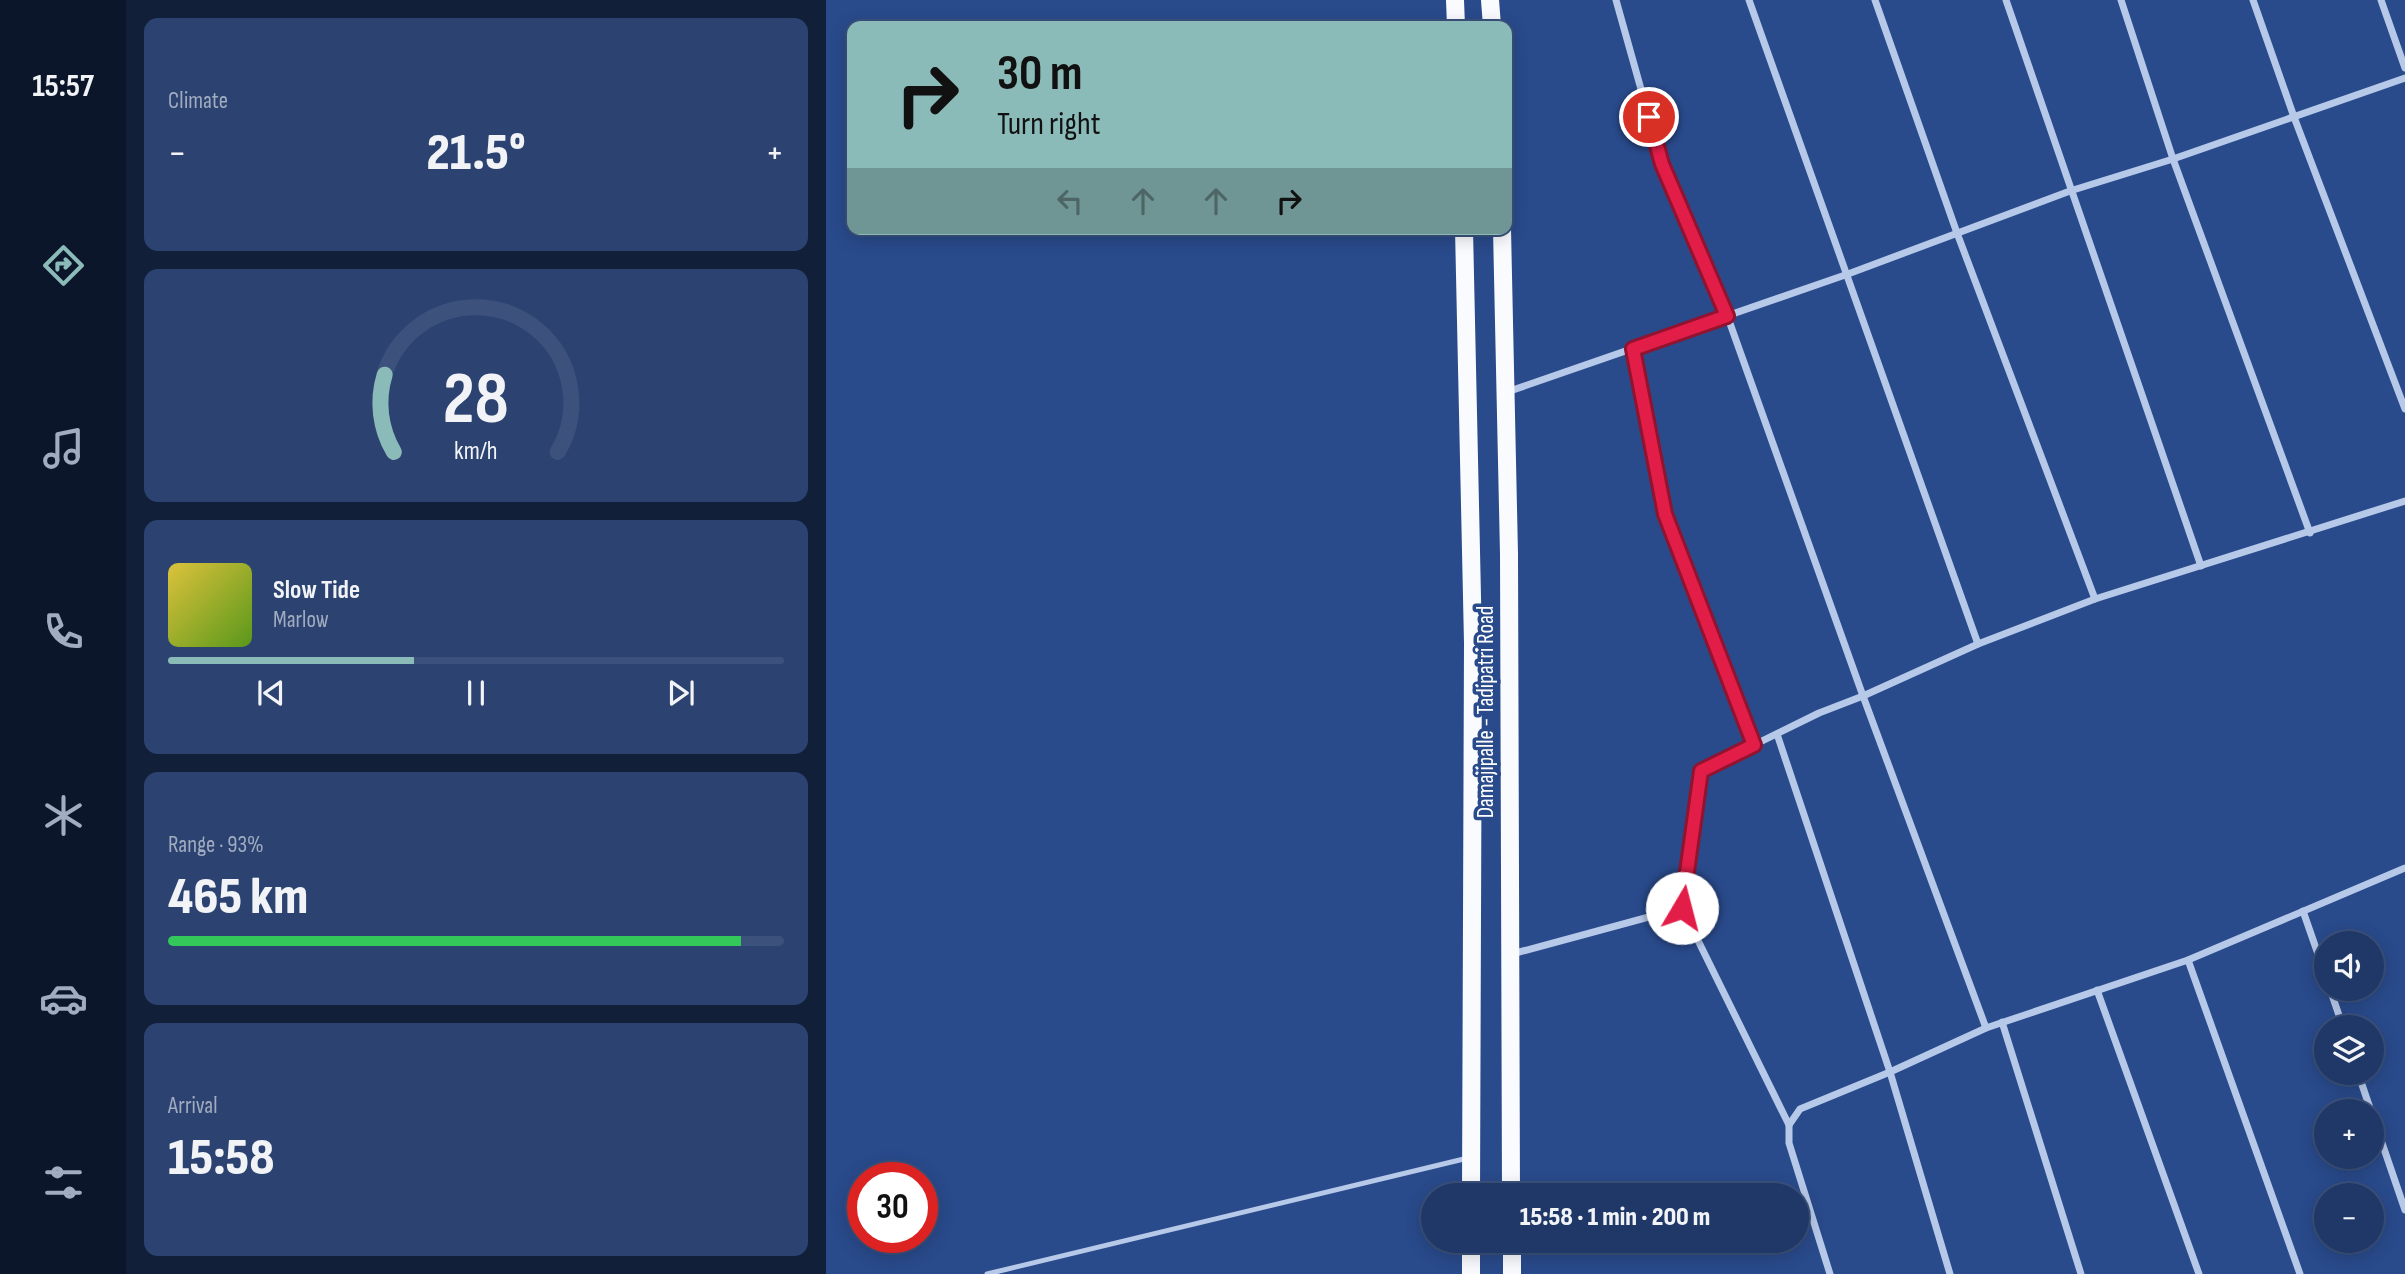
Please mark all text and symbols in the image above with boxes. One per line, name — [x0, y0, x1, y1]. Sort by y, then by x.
text: 30 m — [997, 45, 1082, 104]
icon: right — [882, 49, 973, 140]
text: 15:57 — [32, 67, 94, 106]
text: Climate — [168, 87, 228, 115]
pin — [1619, 87, 1679, 147]
icon: arrive — [1630, 98, 1668, 136]
text: Turn right — [997, 105, 1101, 144]
text: 21.5° — [426, 122, 526, 185]
text: − — [168, 131, 187, 176]
text: + — [765, 131, 784, 176]
icon: left — [1051, 182, 1089, 220]
icon: ahead — [1124, 182, 1162, 220]
icon: ahead — [1197, 182, 1235, 220]
icon: right — [1270, 182, 1308, 220]
icon: directions — [39, 241, 88, 290]
text: 28 — [443, 356, 509, 444]
icon: music — [39, 424, 88, 473]
text: km/h — [454, 436, 498, 467]
text: Slow Tide — [273, 575, 360, 606]
text: Marlow — [273, 606, 329, 634]
street label: Damajipalle - Tadipatri Road — [1472, 606, 1500, 818]
icon: phone — [39, 607, 88, 656]
icon: previous — [252, 674, 290, 712]
icon: pause — [457, 674, 495, 712]
icon: next — [662, 674, 700, 712]
icon: climate — [39, 791, 88, 840]
text: Range · 93% — [168, 831, 264, 859]
text: 465 km — [168, 866, 308, 929]
position arrow — [1645, 871, 1719, 945]
map controls — [2314, 931, 2384, 1253]
button: sound — [2314, 931, 2384, 1001]
icon: car — [39, 974, 88, 1023]
button: layers — [2314, 1015, 2384, 1085]
text: Arrival — [168, 1092, 217, 1120]
button: + — [2314, 1099, 2384, 1169]
text: 15:58 — [168, 1127, 275, 1190]
icon: filters — [39, 1158, 88, 1207]
speed limit sign: 30 — [847, 1162, 938, 1253]
button: − — [2314, 1183, 2384, 1253]
text: 15:58 · 1 min · 200 m — [1520, 1202, 1710, 1233]

